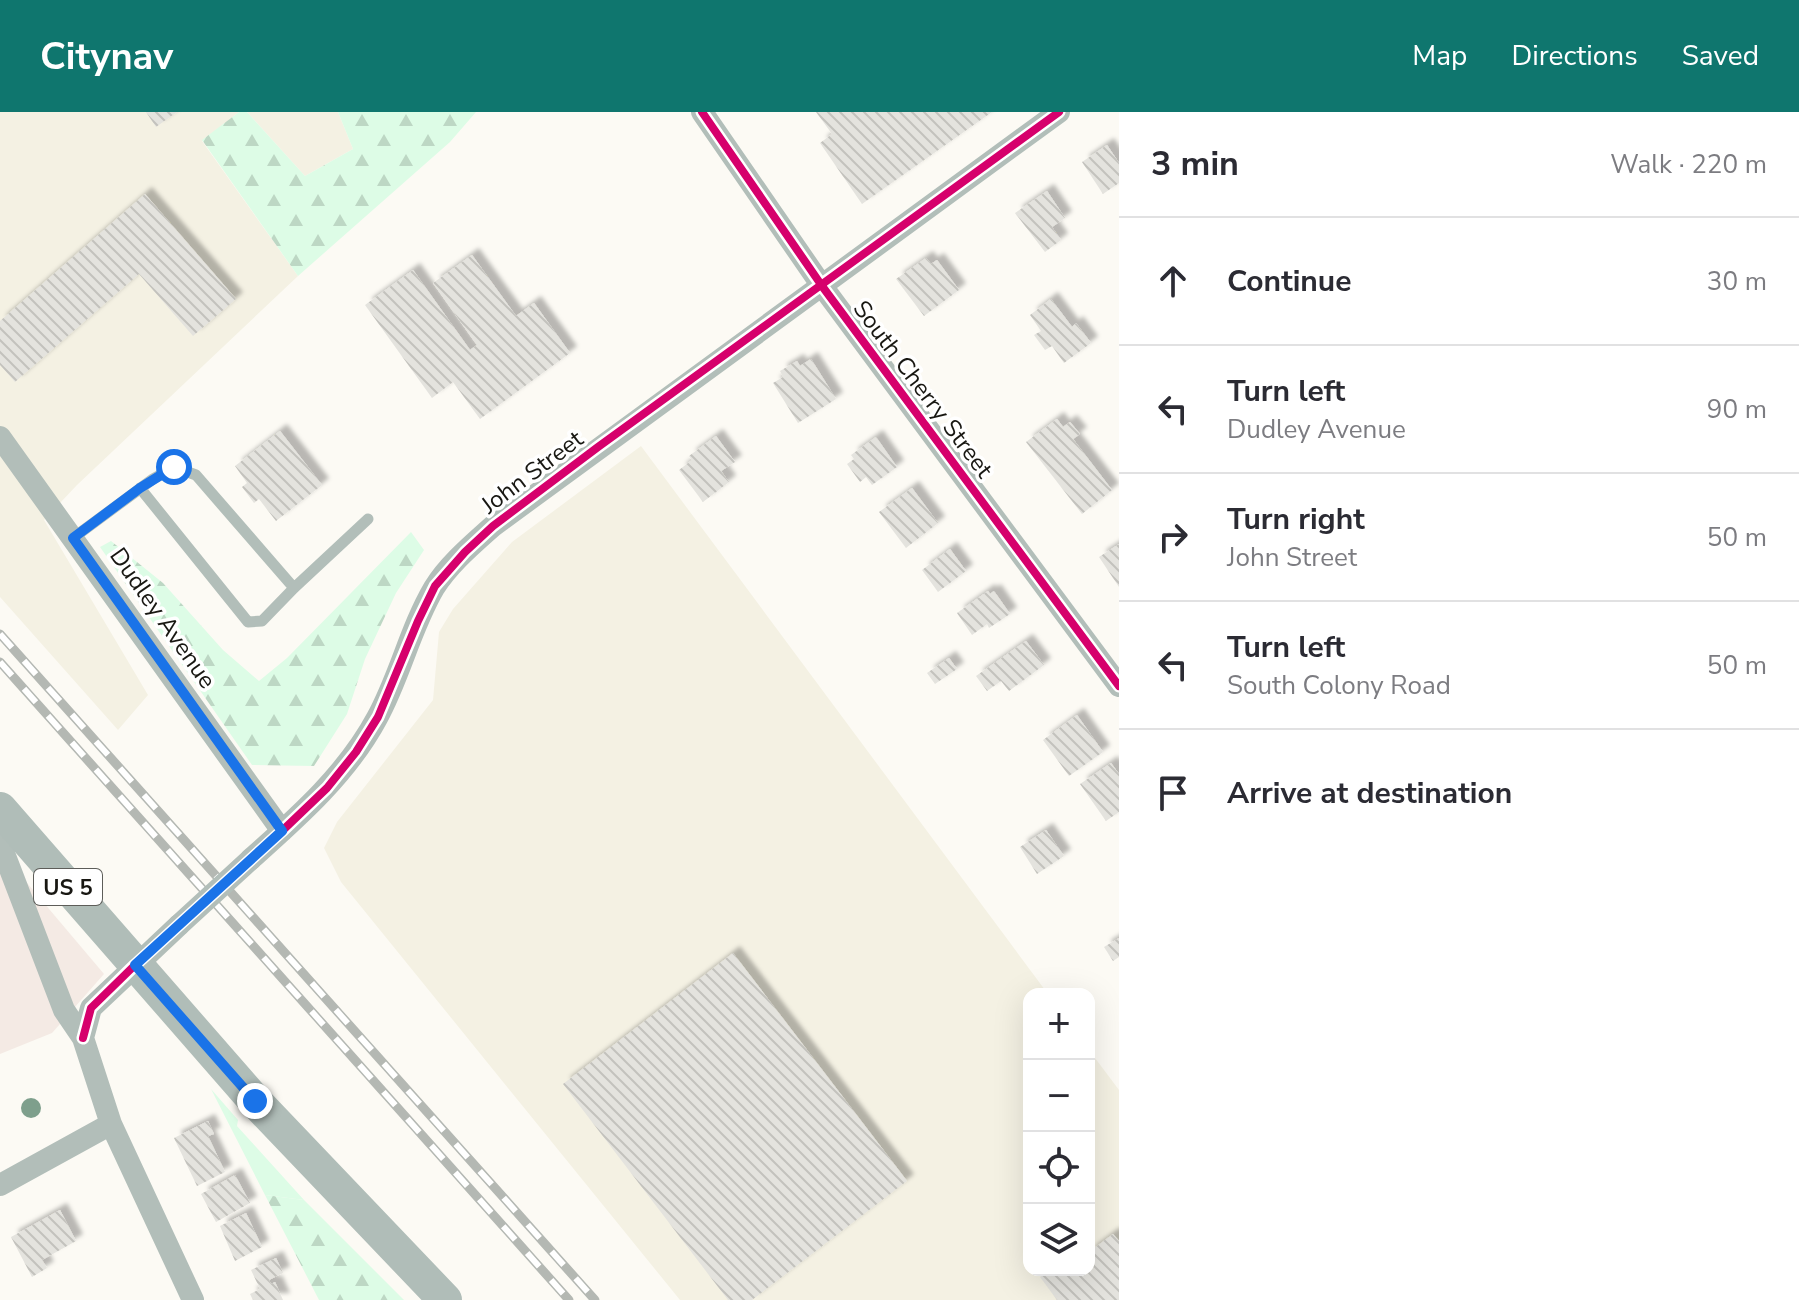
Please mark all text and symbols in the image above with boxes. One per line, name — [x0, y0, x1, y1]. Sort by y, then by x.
text: Citynav — [40, 31, 173, 82]
text: Map — [1412, 37, 1467, 75]
text: Directions — [1511, 37, 1638, 75]
text: Saved — [1682, 37, 1759, 75]
text: 3 min — [1151, 141, 1239, 187]
text: Walk · 220 m — [1610, 147, 1767, 182]
icon: ahead — [1151, 259, 1195, 303]
text: Continue — [1227, 261, 1352, 302]
text: 30 m — [1707, 264, 1767, 299]
street label: South Cherry Street — [846, 294, 1001, 485]
text: Turn left — [1227, 371, 1345, 412]
icon: left — [1151, 387, 1195, 431]
text: 90 m — [1707, 392, 1767, 427]
text: Dudley Avenue — [1227, 412, 1406, 447]
street label: John Street — [474, 423, 590, 522]
route start — [156, 449, 192, 485]
text: Turn right — [1227, 499, 1365, 540]
icon: right — [1151, 515, 1195, 559]
text: 50 m — [1707, 520, 1767, 555]
text: John Street — [1227, 540, 1357, 575]
street label: Dudley Avenue — [103, 541, 223, 695]
text: Turn left — [1227, 627, 1345, 668]
icon: left — [1151, 643, 1195, 687]
text: 50 m — [1707, 648, 1767, 683]
text: South Colony Road — [1227, 668, 1451, 703]
icon: arrive — [1151, 771, 1195, 815]
text: Arrive at destination — [1227, 773, 1512, 814]
road number: US 5 — [34, 869, 102, 905]
map controls — [1023, 988, 1095, 1276]
button: + — [1023, 988, 1095, 1060]
button: − — [1023, 1060, 1095, 1132]
route end — [237, 1083, 273, 1119]
button: locate — [1023, 1132, 1095, 1204]
button: layers — [1023, 1204, 1095, 1276]

